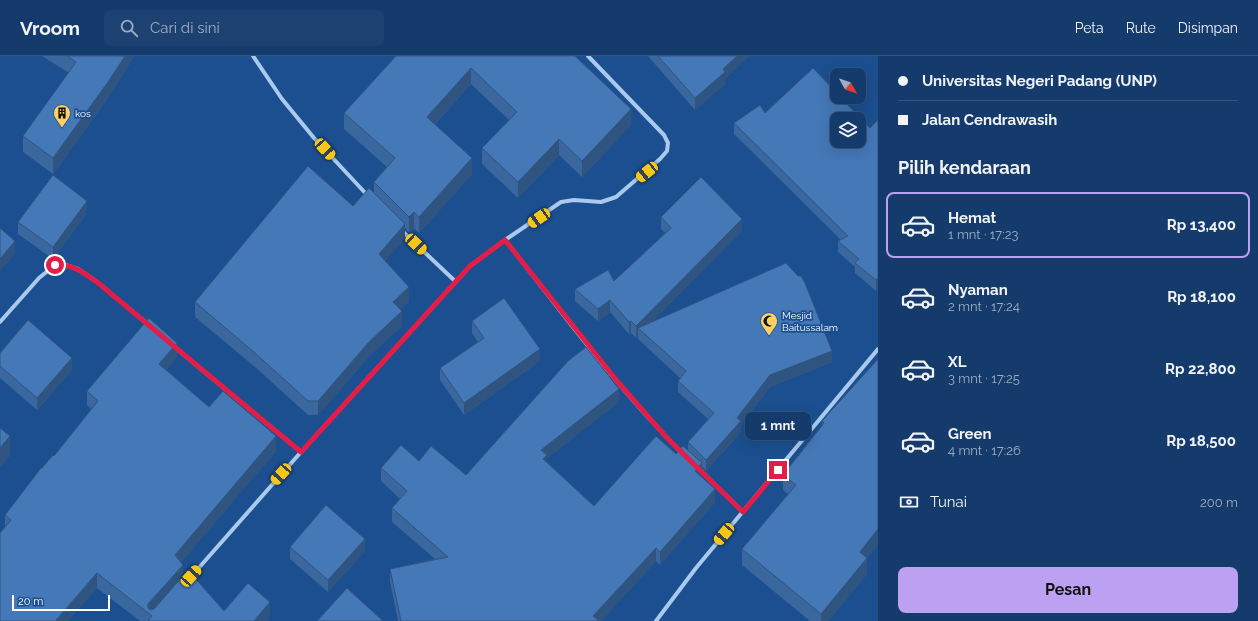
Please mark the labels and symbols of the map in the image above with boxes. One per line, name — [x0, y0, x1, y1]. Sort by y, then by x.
north arrow — [830, 68, 866, 104]
building icon: kos — [52, 103, 72, 128]
place label: kos — [75, 108, 91, 119]
car — [313, 136, 337, 162]
car — [634, 160, 660, 184]
car — [526, 206, 552, 230]
car — [403, 231, 429, 257]
route start — [46, 256, 64, 274]
place label: Mesjid Baitussalam — [782, 310, 838, 333]
mosque icon: Mesjid Baitussalam — [759, 311, 779, 336]
callout: 1 mnt — [745, 412, 811, 440]
car — [269, 461, 293, 487]
route end — [769, 461, 787, 479]
car — [712, 521, 736, 547]
car — [179, 563, 203, 589]
scale bar — [12, 593, 110, 612]

